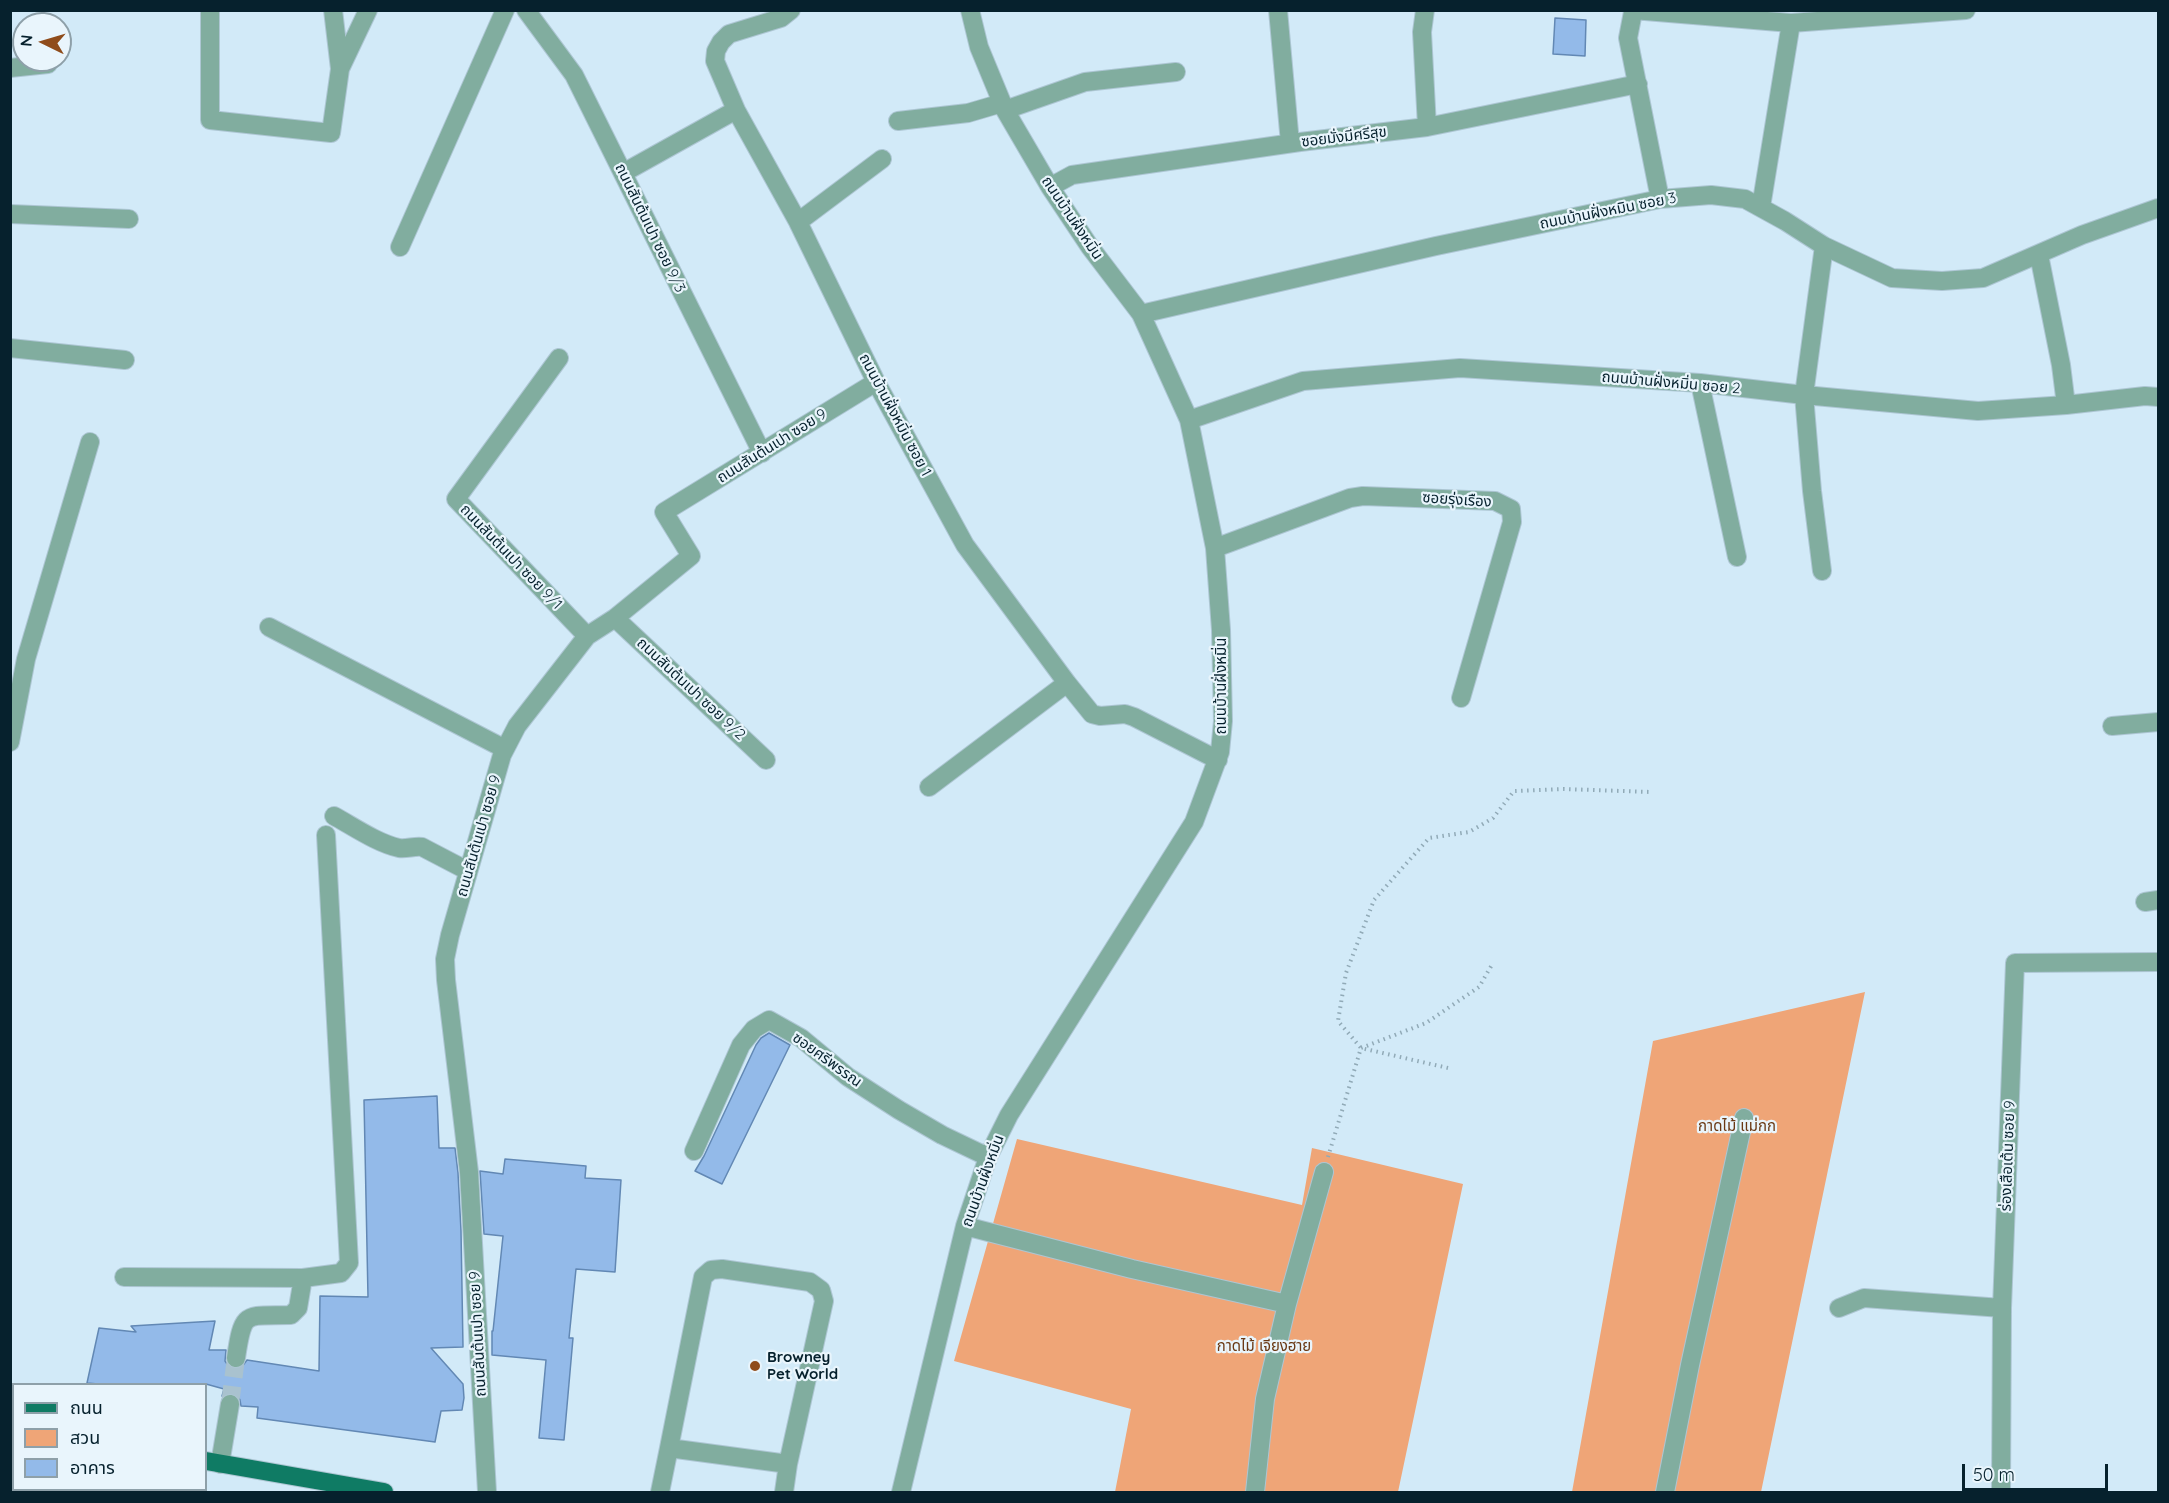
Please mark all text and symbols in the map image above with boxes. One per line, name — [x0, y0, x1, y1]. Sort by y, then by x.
north arrow — [12, 12, 72, 72]
text: N — [16, 34, 37, 47]
street label: ซอยมั่งมีศรีสุข — [1300, 123, 1388, 151]
street label: ถนนสันต้นเปา ซอย 9/3 — [611, 160, 689, 296]
street label: ถนนบ้านฝั่งหมิ่น — [1037, 173, 1107, 263]
street label: ถนนบ้านฝั่งหมิน ซอย 3 — [1538, 189, 1678, 233]
street label: ถนนบ้านฝั่งหมิ่น ซอย 1 — [855, 351, 935, 479]
street label: ถนนบ้านฝั่งหมิ่น ซอย 2 — [1601, 368, 1741, 398]
street label: ถนนสันต้นเปา ซอย 9 — [714, 405, 830, 487]
street label: ซอยรุ่งเรือง — [1422, 489, 1492, 511]
street label: ถนนสันต้นเปา ซอย 9/1 — [456, 501, 566, 613]
street label: ถนนสันต้นเปา ซอย 9/2 — [633, 634, 749, 744]
street label: ถนนบ้านฝั่งหมิ่น — [1212, 638, 1230, 734]
street label: ถนนสันต้นเปา ซอย 9 — [453, 773, 505, 899]
street label: ซอยศรีพรรณ — [789, 1029, 865, 1091]
street label: ร่องเสือเต้น ซอย 9 — [1997, 1100, 2019, 1212]
park label: กาดไม้ แม่กก — [1698, 1117, 1776, 1135]
street label: ถนนบ้านฝั่งหมิ่น — [958, 1132, 1008, 1230]
street label: ถนนสันต้นเปา ซอย 9 — [466, 1271, 490, 1397]
park label: กาดไม้ เจียงฮาย — [1217, 1337, 1311, 1355]
place label: Browney Pet World — [767, 1348, 838, 1383]
marker: Browney Pet World — [748, 1359, 762, 1373]
legend — [12, 1383, 207, 1491]
text: ถนน — [70, 1396, 103, 1419]
text: สวน — [70, 1426, 100, 1449]
scale bar — [1965, 1452, 2110, 1490]
text: อาคาร — [70, 1456, 115, 1479]
text: 50 m — [1973, 1463, 2015, 1486]

